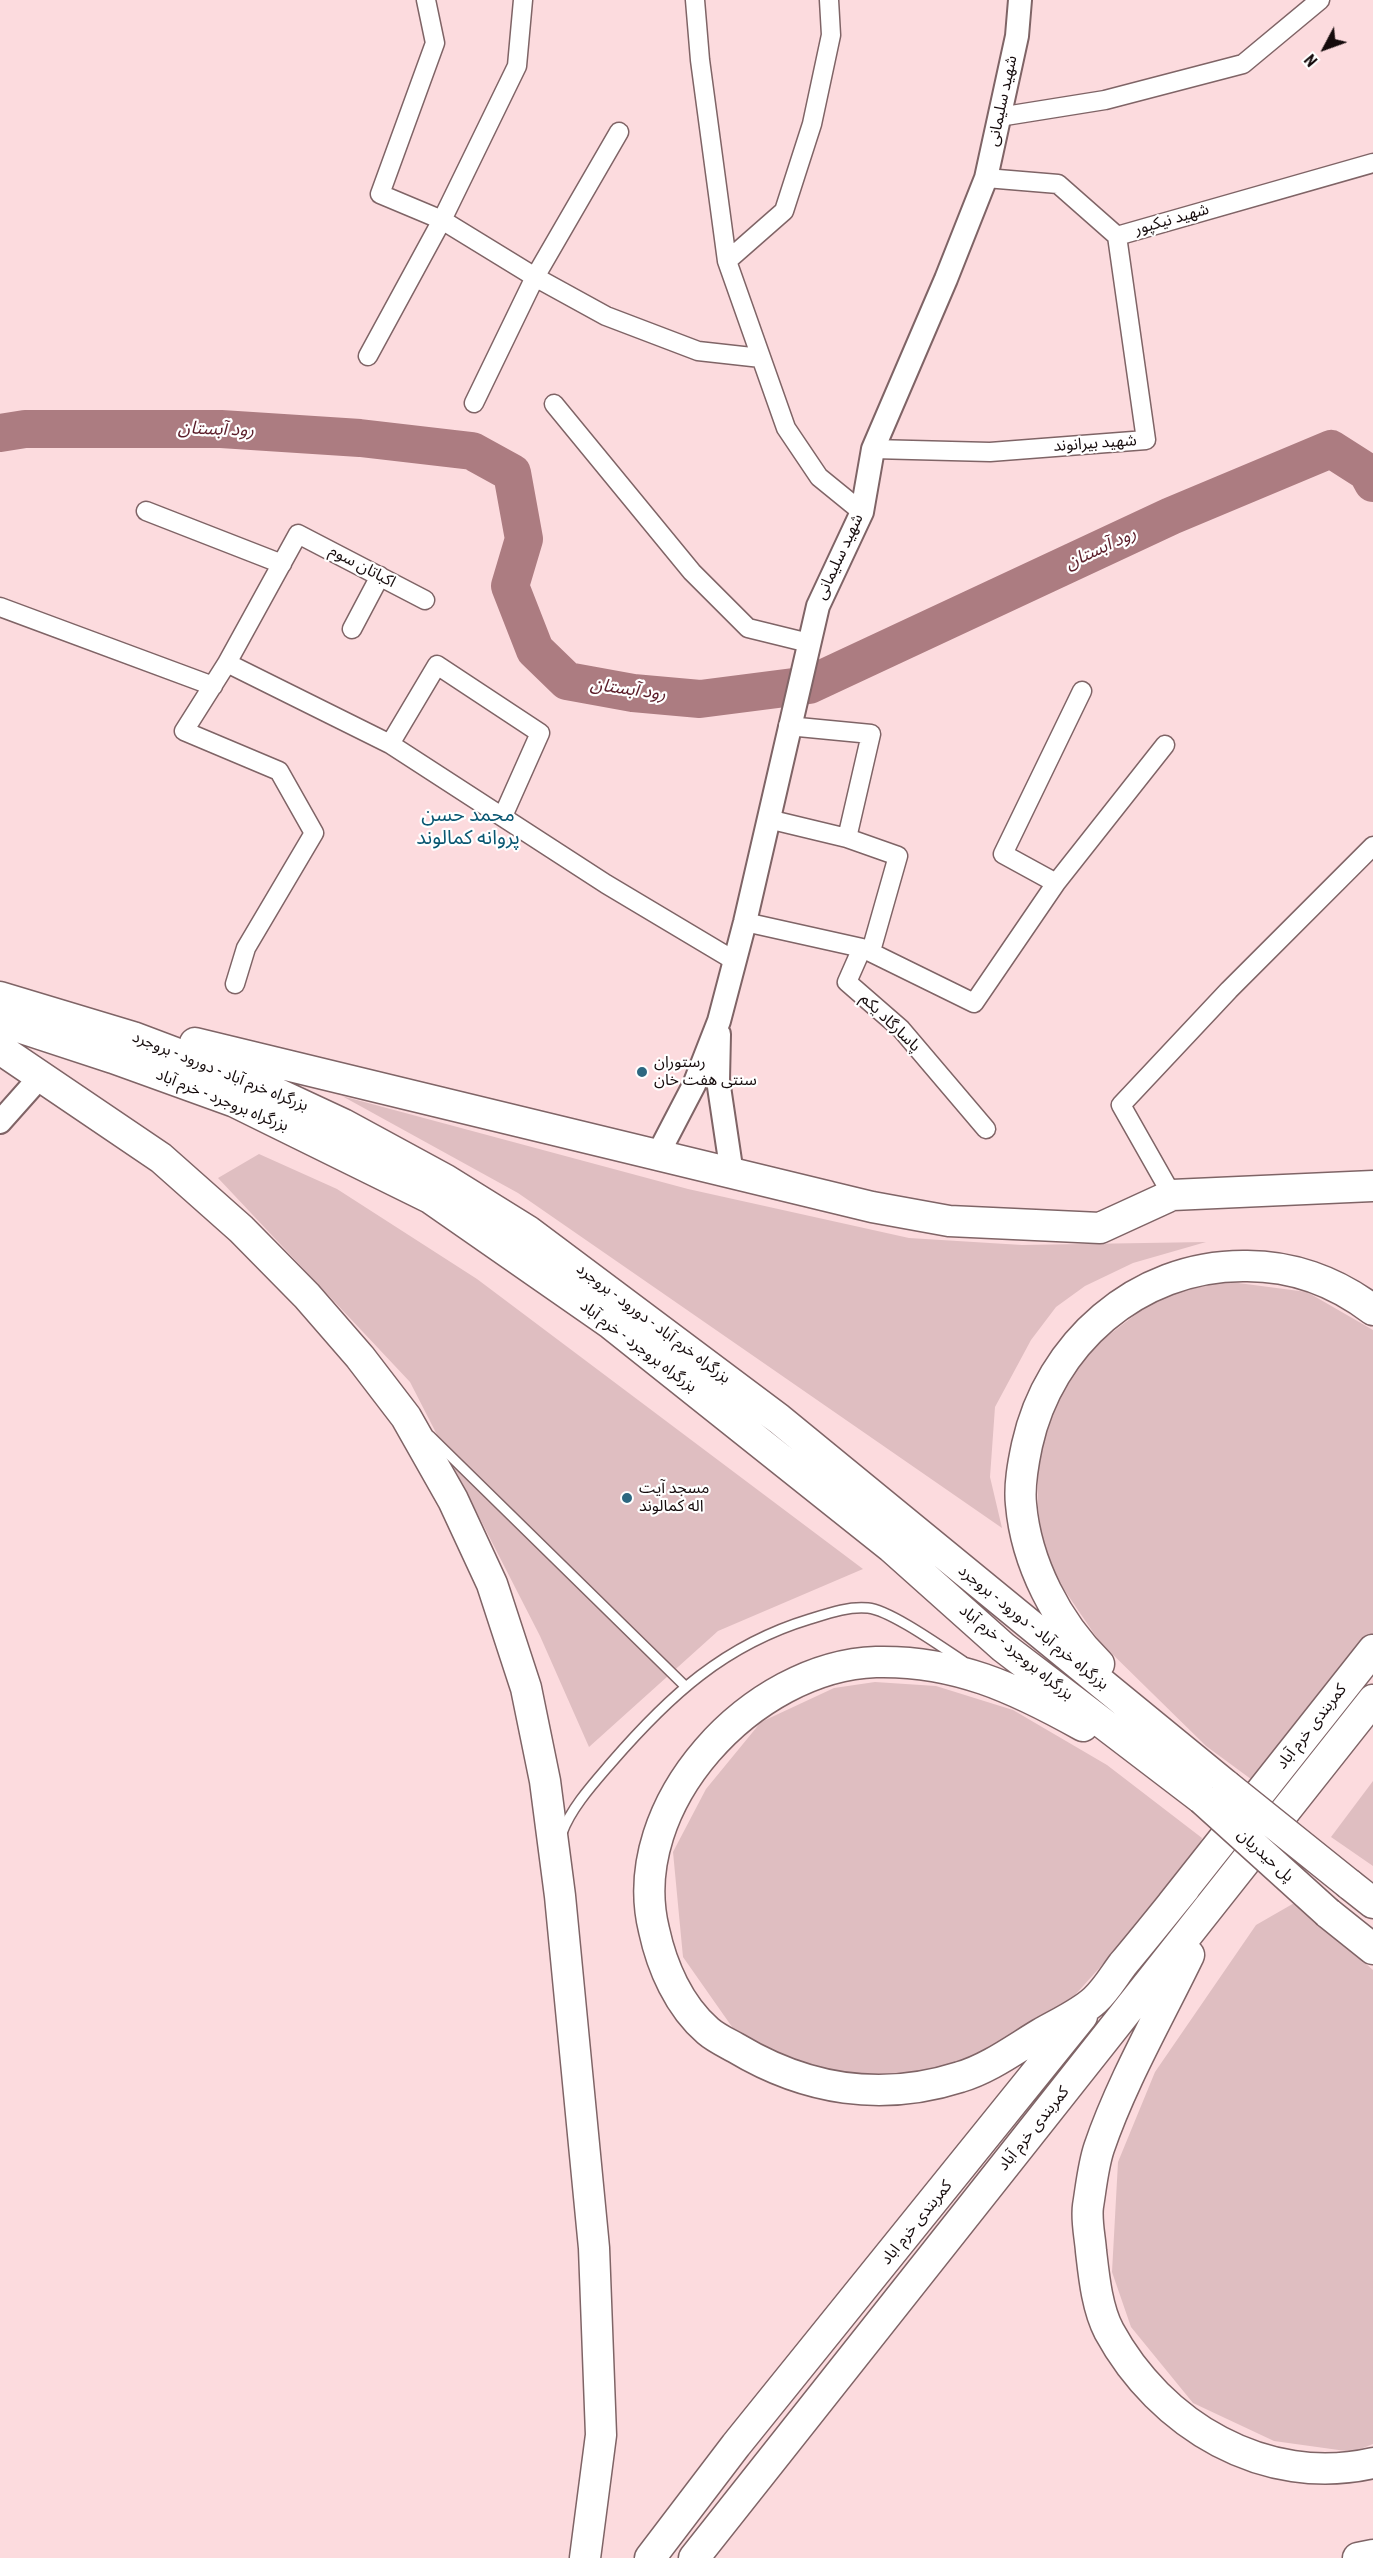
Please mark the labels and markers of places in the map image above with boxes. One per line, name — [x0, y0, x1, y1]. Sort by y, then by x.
place label: رستوران سنتی هفت خان — [654, 1053, 757, 1091]
marker: رستوران سنتی هفت خان — [635, 1065, 649, 1079]
place label: مسجد آیت اله کمالوند — [639, 1479, 709, 1517]
marker: مسجد آیت اله کمالوند — [620, 1491, 634, 1505]

